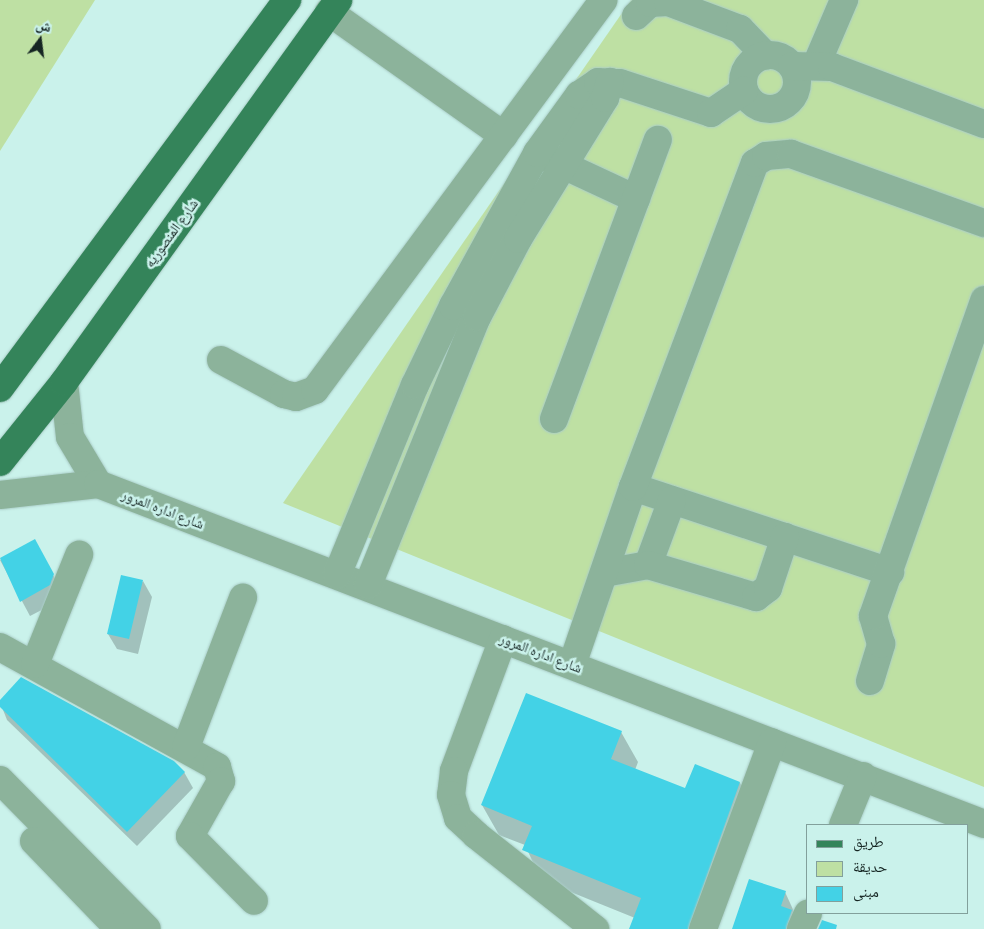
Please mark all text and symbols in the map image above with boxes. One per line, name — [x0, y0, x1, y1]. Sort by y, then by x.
text: ش — [34, 14, 54, 36]
north arrow — [15, 15, 65, 65]
street label: شارع المنصوريه — [141, 196, 201, 270]
street label: شارع اداره المرور — [120, 486, 206, 532]
street label: شارع اداره المرور — [498, 630, 584, 676]
legend — [806, 824, 969, 914]
text: طريق — [853, 831, 884, 851]
text: حديقة — [853, 856, 887, 876]
text: مبنى — [853, 881, 879, 901]

